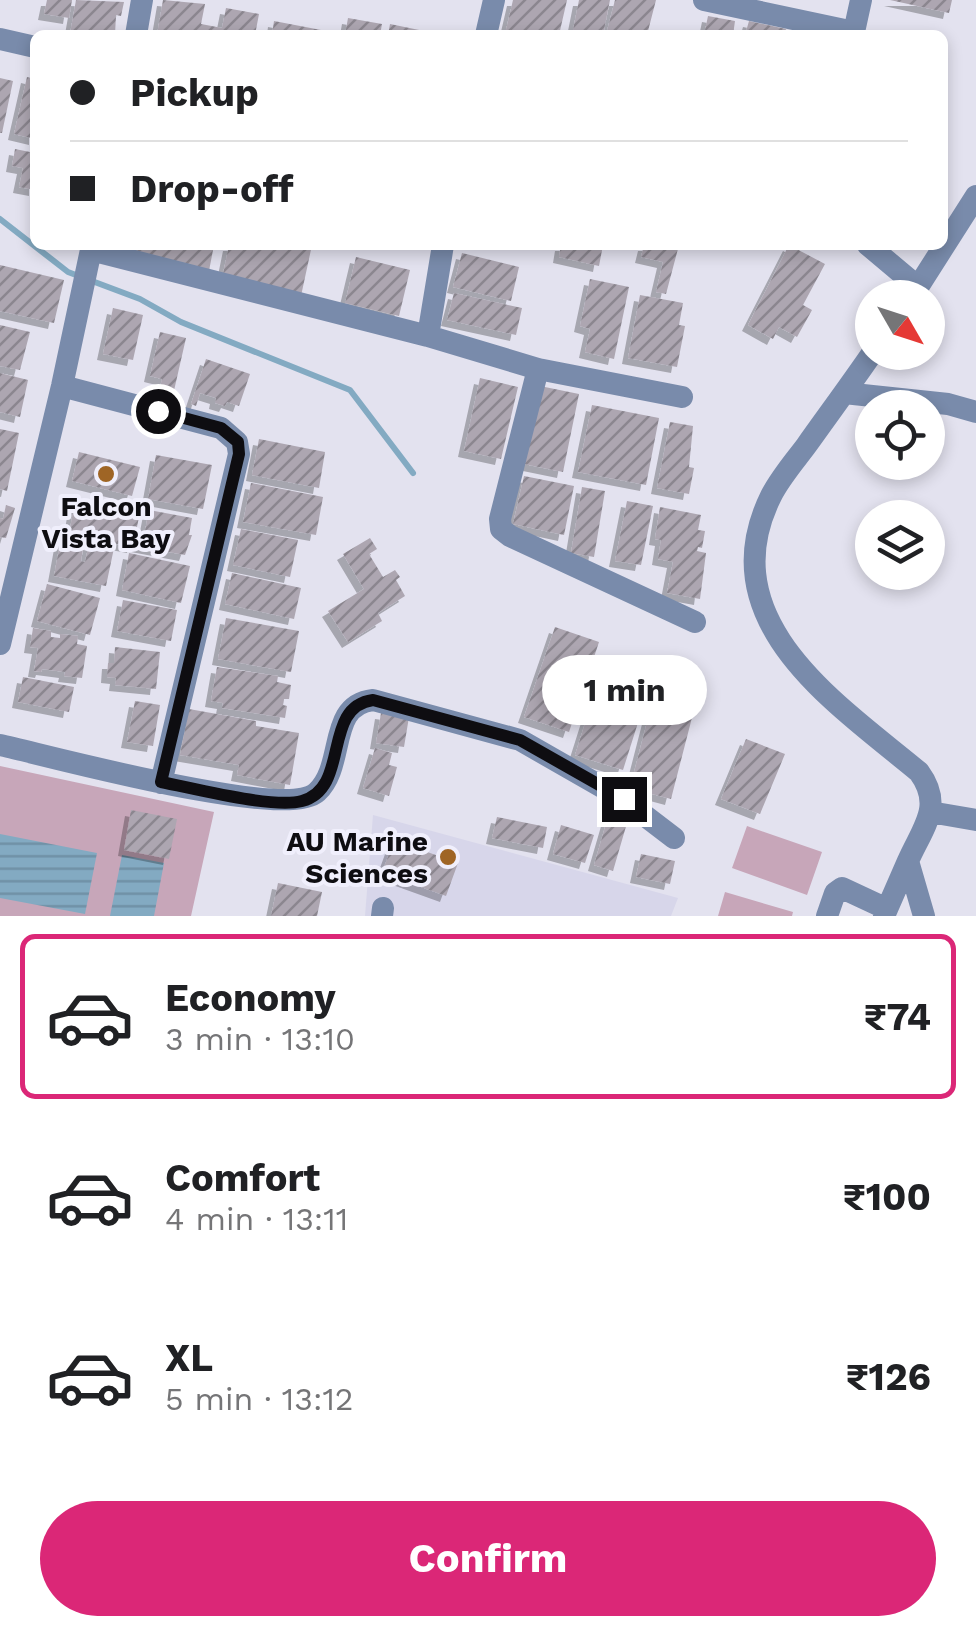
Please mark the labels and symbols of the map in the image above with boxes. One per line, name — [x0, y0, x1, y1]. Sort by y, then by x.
north arrow — [855, 280, 945, 370]
route start — [136, 389, 181, 434]
marker: Falcon Vista Bay — [95, 463, 117, 485]
place label: Falcon Vista Bay — [42, 490, 171, 555]
callout: 1 min — [542, 654, 706, 724]
route end — [602, 777, 647, 822]
place label: AU Marine Sciences — [287, 825, 428, 890]
marker: AU Marine Sciences — [437, 846, 459, 868]

